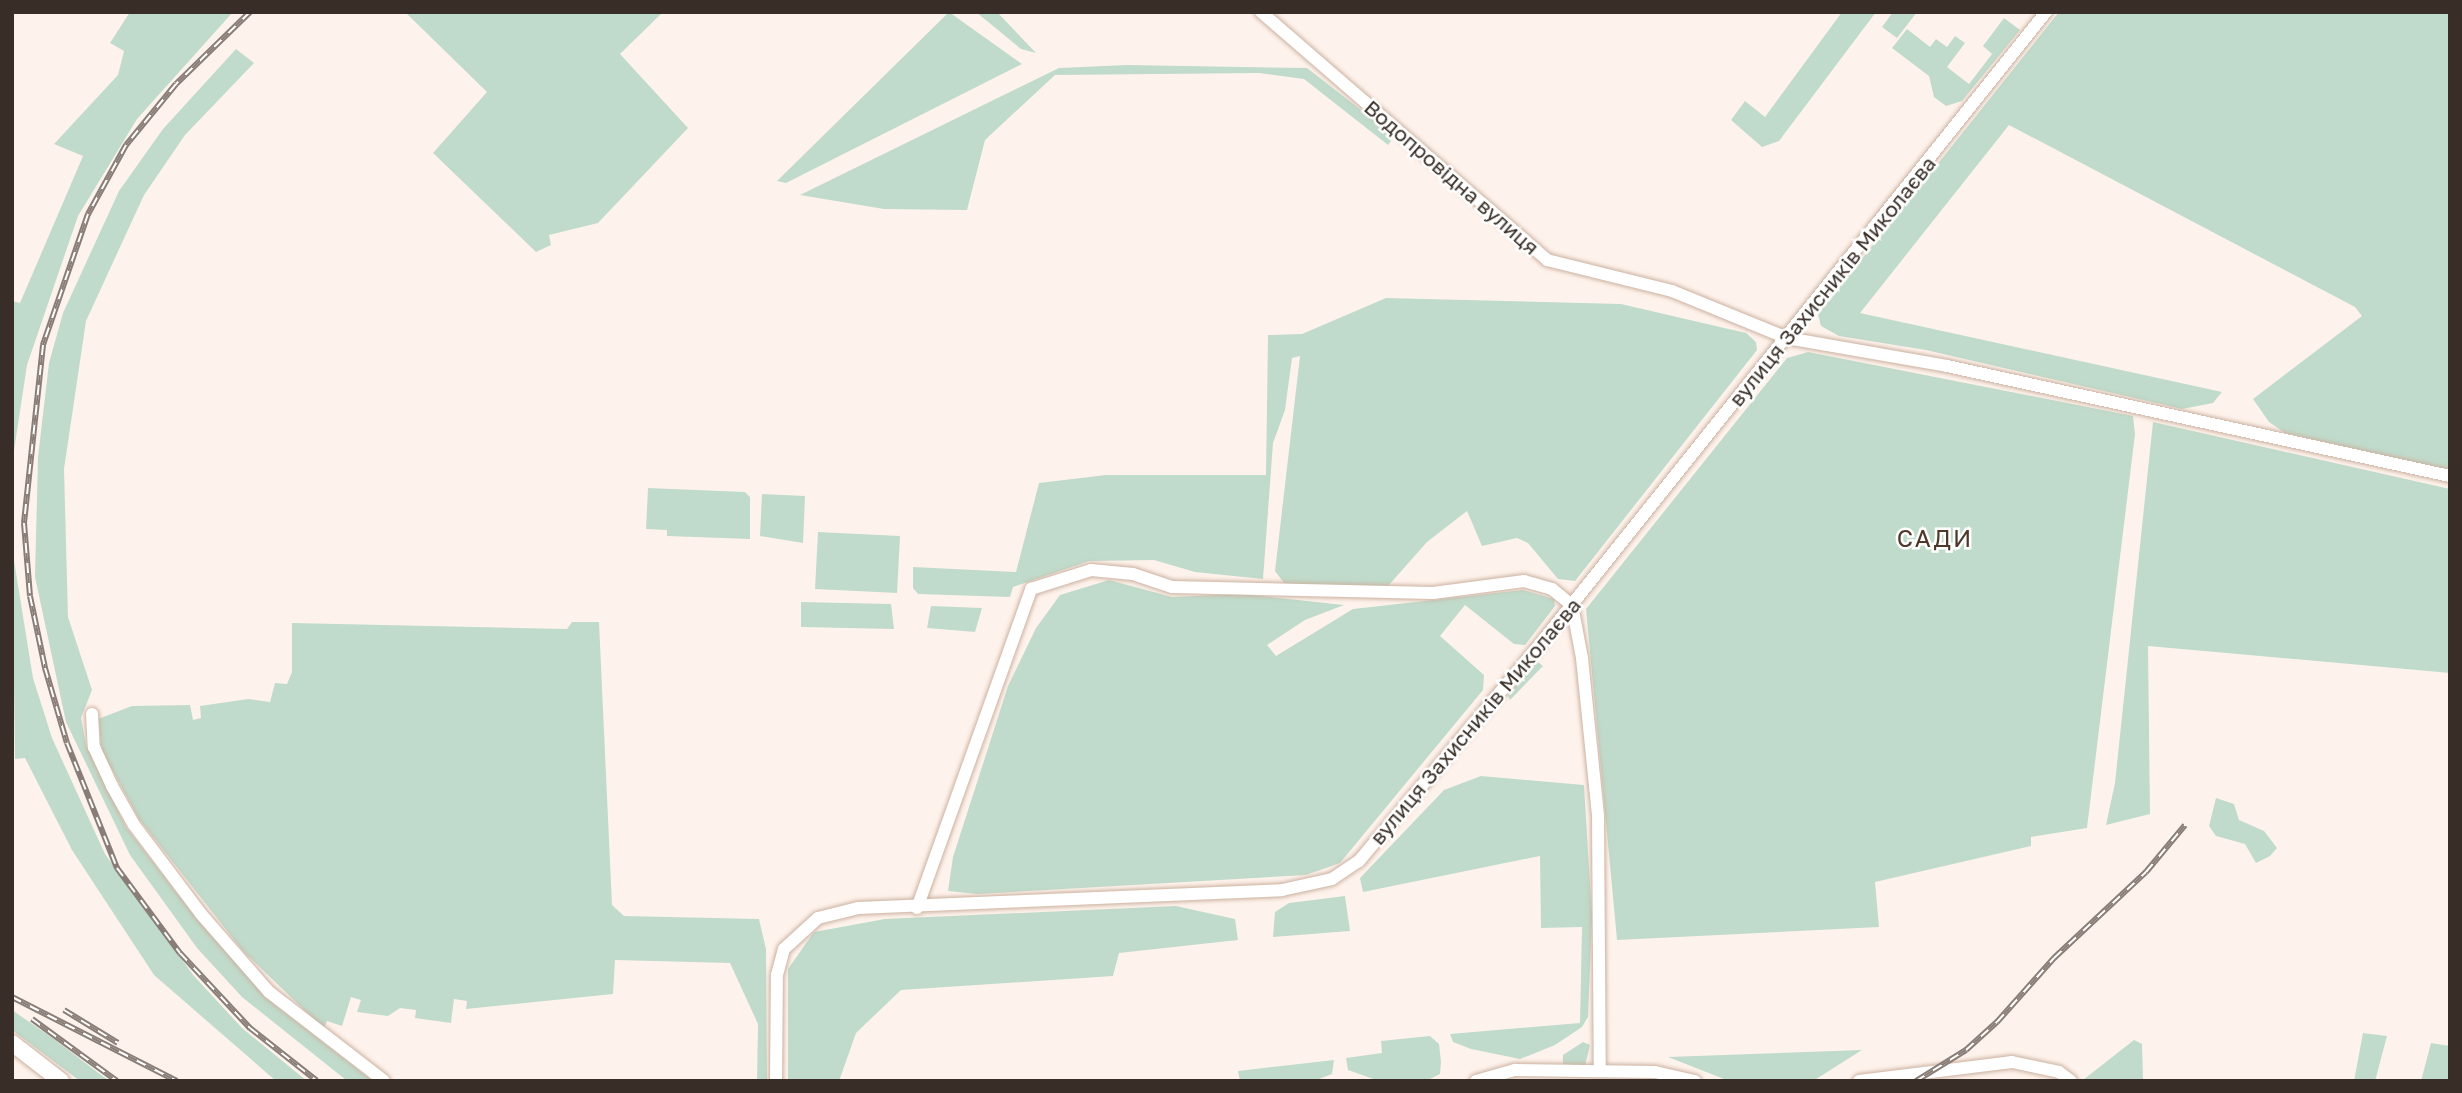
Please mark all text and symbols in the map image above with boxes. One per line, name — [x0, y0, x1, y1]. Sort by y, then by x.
street label: Водопровідна вулиця — [1360, 94, 1544, 260]
street label: вулиця Захисників Миколаєва — [1723, 151, 1941, 411]
district label: САДИ — [1897, 524, 1973, 552]
street label: вулиця Захисників Миколаєва — [1364, 593, 1586, 849]

